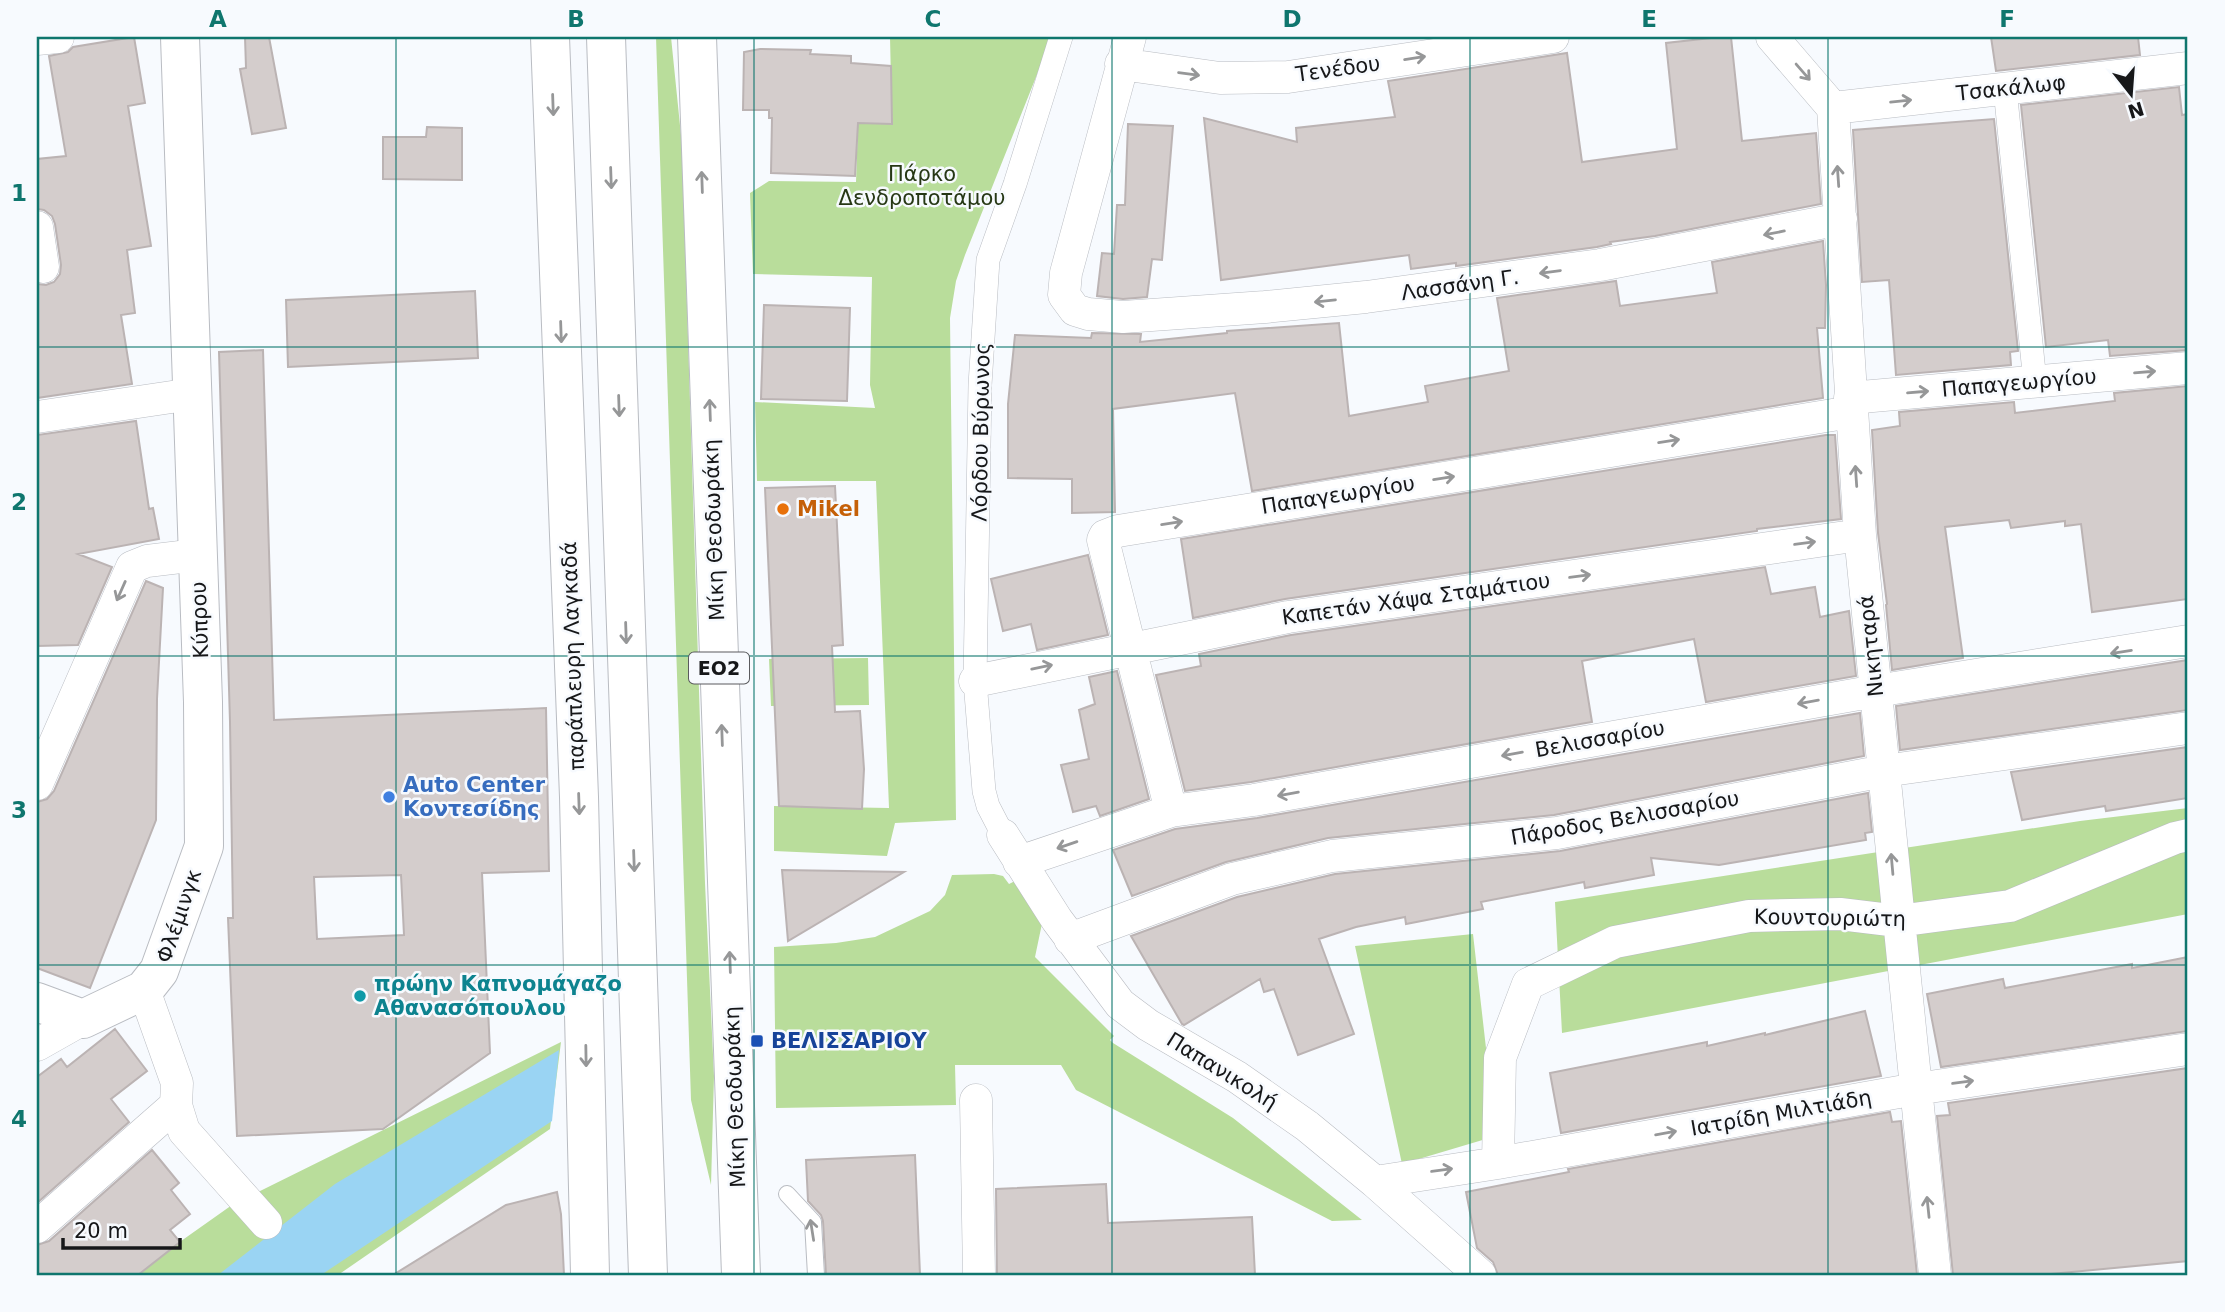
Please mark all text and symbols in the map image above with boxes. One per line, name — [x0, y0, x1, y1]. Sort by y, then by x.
text: A — [209, 6, 227, 32]
text: B — [567, 6, 585, 32]
text: C — [925, 6, 941, 32]
text: D — [1282, 6, 1302, 32]
text: E — [1641, 6, 1657, 32]
text: F — [1999, 6, 2015, 32]
street label: Τενέδου — [1293, 51, 1382, 87]
one-way arrow — [1403, 51, 1426, 64]
north arrow — [2096, 60, 2166, 130]
one-way arrow — [1795, 63, 1811, 81]
one-way arrow — [1177, 68, 1200, 81]
street label: Τσακάλωφ — [1954, 70, 2067, 106]
one-way arrow — [546, 93, 559, 116]
one-way arrow — [1889, 94, 1912, 107]
text: N — [2125, 97, 2147, 123]
park label: Πάρκο Δενδροποτάμου — [839, 162, 1005, 210]
one-way arrow — [1831, 165, 1844, 188]
one-way arrow — [605, 167, 618, 190]
one-way arrow — [696, 171, 709, 194]
text: 1 — [11, 180, 27, 206]
one-way arrow — [1763, 226, 1786, 240]
street label: Λασσάνη Γ. — [1400, 265, 1520, 305]
one-way arrow — [1540, 266, 1562, 279]
one-way arrow — [1314, 295, 1337, 308]
one-way arrow — [554, 321, 567, 344]
street label: Λόρδου Βύρωνος — [967, 342, 995, 522]
street label: Παπαγεωργίου — [1941, 364, 2097, 402]
one-way arrow — [2133, 365, 2156, 378]
one-way arrow — [1907, 385, 1929, 398]
one-way arrow — [612, 394, 625, 417]
one-way arrow — [704, 398, 717, 421]
one-way arrow — [1657, 435, 1680, 448]
street label: Μίκη Θεοδωράκη — [699, 439, 729, 621]
one-way arrow — [1849, 466, 1862, 488]
street label: Παπαγεωργίου — [1259, 471, 1417, 519]
one-way arrow — [1433, 471, 1455, 484]
text: 2 — [11, 489, 27, 515]
place label: Mikel — [797, 497, 860, 521]
marker: Mikel — [775, 501, 791, 517]
one-way arrow — [1160, 516, 1182, 529]
one-way arrow — [1793, 536, 1816, 549]
street label: παράπλευρη Λαγκαδά — [557, 541, 589, 771]
street label: Καπετάν Χάψα Σταμάτιου — [1280, 568, 1552, 630]
one-way arrow — [1568, 569, 1591, 582]
one-way arrow — [114, 579, 127, 601]
street label: Κύπρου — [187, 581, 213, 659]
street label: Νικηταρά — [1854, 594, 1888, 698]
one-way arrow — [620, 621, 633, 644]
one-way arrow — [2110, 646, 2133, 659]
road number: ΕΟ2 — [689, 652, 749, 684]
one-way arrow — [1030, 660, 1053, 673]
one-way arrow — [1798, 696, 1820, 710]
street label: Βελισσαρίου — [1533, 716, 1667, 762]
one-way arrow — [715, 724, 728, 747]
one-way arrow — [1501, 748, 1524, 761]
place label: Auto Center Κοντεσίδης — [403, 773, 546, 821]
street label: Πάροδος Βελισσαρίου — [1509, 786, 1741, 850]
one-way arrow — [1277, 787, 1300, 801]
marker: Auto Center Κοντεσίδης — [381, 789, 397, 805]
one-way arrow — [572, 793, 585, 816]
text: 3 — [11, 797, 27, 823]
one-way arrow — [1057, 840, 1079, 852]
one-way arrow — [627, 849, 640, 872]
one-way arrow — [1885, 853, 1898, 876]
street label: Φλέμινγκ — [152, 866, 206, 966]
street label: Κουντουριώτη — [1754, 905, 1906, 931]
one-way arrow — [723, 951, 736, 974]
place label: πρώην Καπνομάγαζο Αθανασόπουλου — [374, 972, 622, 1020]
marker: πρώην Καπνομάγαζο Αθανασόπουλου — [352, 988, 368, 1004]
street label: Μίκη Θεοδωράκη — [720, 1006, 750, 1188]
street label: Παπανικολή — [1162, 1027, 1282, 1115]
place label: ΒΕΛΙΣΣΑΡΙΟΥ — [771, 1029, 927, 1053]
marker: ΒΕΛΙΣΣΑΡΙΟΥ — [749, 1033, 765, 1049]
one-way arrow — [579, 1045, 593, 1068]
one-way arrow — [1951, 1075, 1974, 1088]
street label: Ιατρίδη Μιλτιάδη — [1689, 1085, 1873, 1141]
text: 4 — [11, 1106, 27, 1132]
one-way arrow — [1654, 1126, 1677, 1139]
one-way arrow — [1430, 1164, 1453, 1177]
one-way arrow — [1922, 1197, 1935, 1219]
scale bar — [63, 1207, 180, 1251]
text: 20 m — [74, 1219, 128, 1243]
one-way arrow — [805, 1219, 818, 1242]

